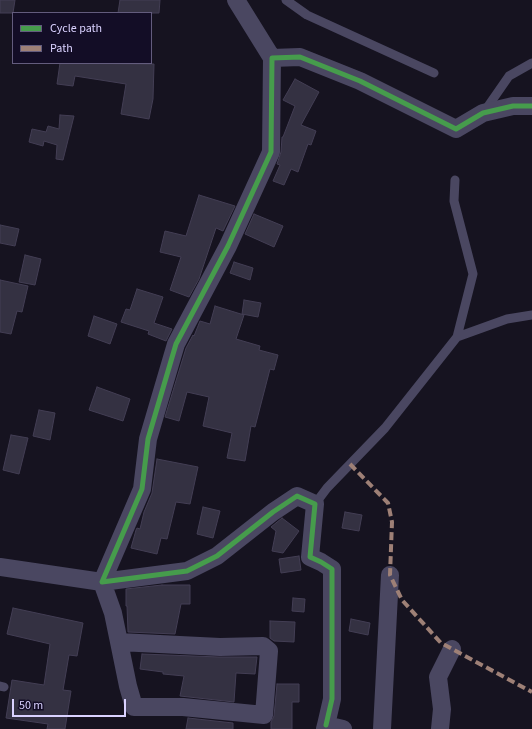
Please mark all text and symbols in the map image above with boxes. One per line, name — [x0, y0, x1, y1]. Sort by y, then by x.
legend — [12, 12, 152, 64]
text: Cycle path — [50, 20, 102, 37]
text: Path — [50, 40, 73, 57]
scale bar — [14, 691, 128, 717]
text: 50 m — [19, 697, 43, 714]

